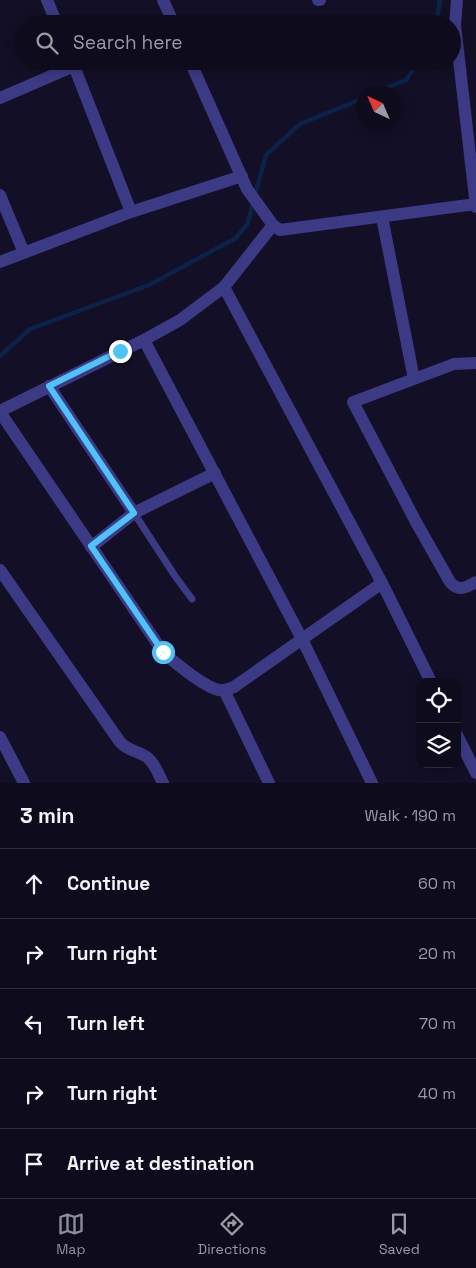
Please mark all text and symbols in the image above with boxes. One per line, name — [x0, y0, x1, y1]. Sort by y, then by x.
search box — [15, 15, 461, 70]
icon: search — [33, 29, 61, 57]
text: Search here — [73, 30, 183, 55]
north arrow — [356, 85, 401, 130]
route end — [109, 340, 132, 363]
route start — [152, 641, 175, 664]
map controls — [416, 678, 461, 768]
button: locate — [416, 678, 461, 723]
button: layers — [416, 723, 461, 768]
text: 3 min — [20, 802, 75, 829]
text: Walk · 190 m — [365, 805, 456, 826]
icon: ahead — [20, 870, 48, 898]
text: Continue — [67, 871, 150, 896]
text: 60 m — [418, 873, 456, 894]
icon: right — [20, 940, 48, 968]
text: Turn right — [67, 941, 157, 966]
text: 20 m — [418, 943, 456, 964]
icon: left — [20, 1010, 48, 1038]
text: Turn left — [67, 1011, 145, 1036]
text: 70 m — [419, 1013, 456, 1034]
icon: right — [20, 1080, 48, 1108]
text: Turn right — [67, 1081, 157, 1106]
text: 40 m — [418, 1083, 456, 1104]
icon: arrive — [20, 1150, 48, 1178]
text: Arrive at destination — [67, 1151, 255, 1176]
tab: Map — [56, 1210, 85, 1258]
tab: Directions — [198, 1210, 266, 1258]
tab: Saved — [379, 1210, 420, 1258]

